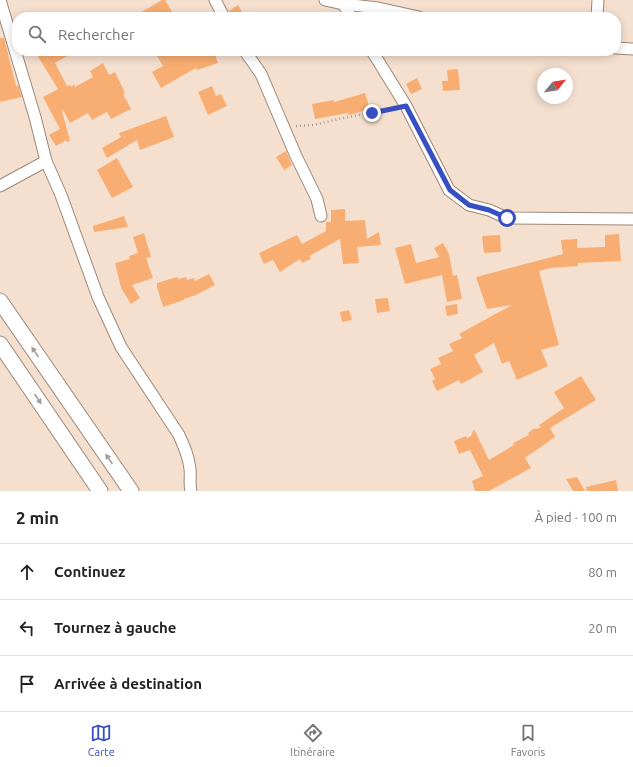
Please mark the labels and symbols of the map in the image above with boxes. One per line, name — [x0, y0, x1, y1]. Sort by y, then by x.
north arrow — [537, 68, 573, 104]
route end — [363, 104, 381, 122]
route start — [498, 209, 516, 227]
one-way arrow — [31, 346, 39, 357]
one-way arrow — [34, 394, 42, 405]
one-way arrow — [105, 454, 113, 464]

